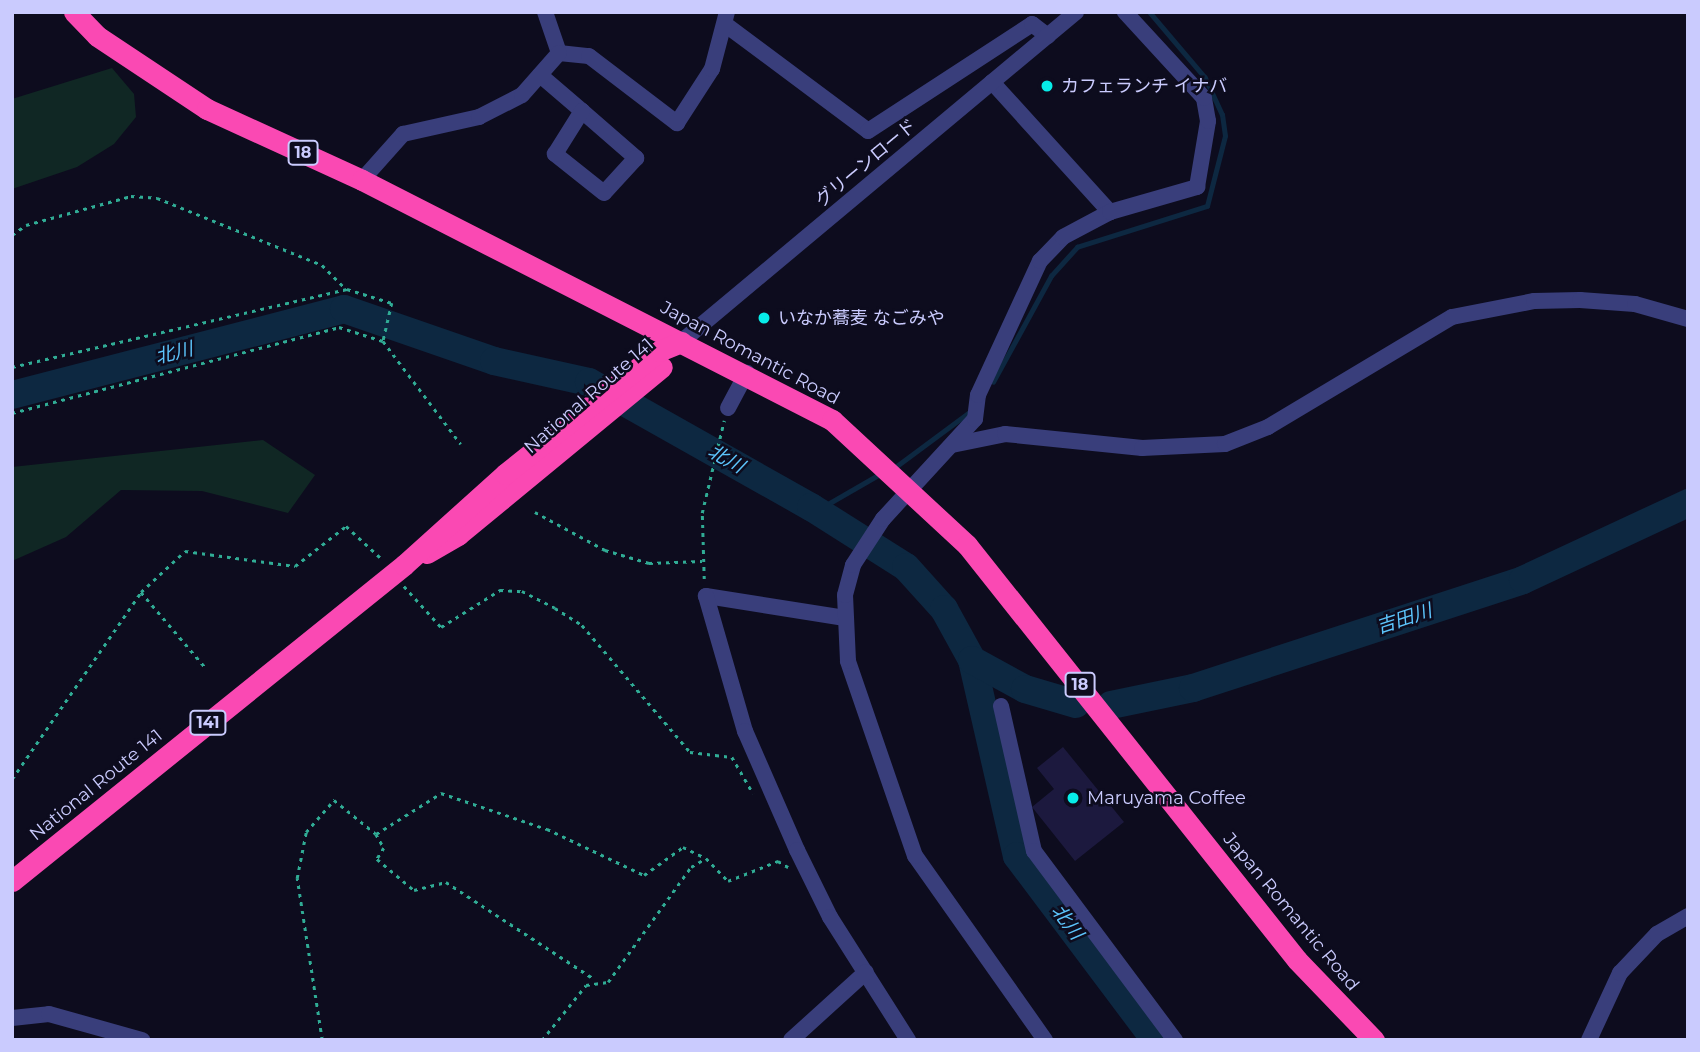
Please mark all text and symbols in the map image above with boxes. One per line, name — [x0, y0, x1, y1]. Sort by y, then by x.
place label: カフェランチ イナバ — [1061, 75, 1228, 97]
marker: カフェランチ イナバ — [1039, 78, 1055, 94]
street label: グリーンロード — [811, 114, 921, 212]
road number: 18 — [287, 140, 319, 166]
street label: Japan Romantic Road — [657, 297, 843, 409]
place label: いなか蕎麦 なごみや — [778, 307, 945, 329]
marker: いなか蕎麦 なごみや — [756, 310, 772, 326]
street label: National Route 141 — [520, 334, 658, 458]
water label: 北川 — [153, 337, 195, 369]
water label: 北川 — [704, 440, 748, 478]
water label: 吉田川 — [1373, 599, 1435, 639]
road number: 18 — [1064, 672, 1096, 698]
road number: 141 — [189, 710, 227, 736]
street label: National Route 141 — [25, 725, 167, 845]
place label: Maruyama Coffee — [1087, 787, 1246, 809]
marker: Maruyama Coffee — [1065, 790, 1081, 806]
street label: Japan Romantic Road — [1219, 829, 1363, 995]
water label: 北川 — [1046, 900, 1088, 944]

